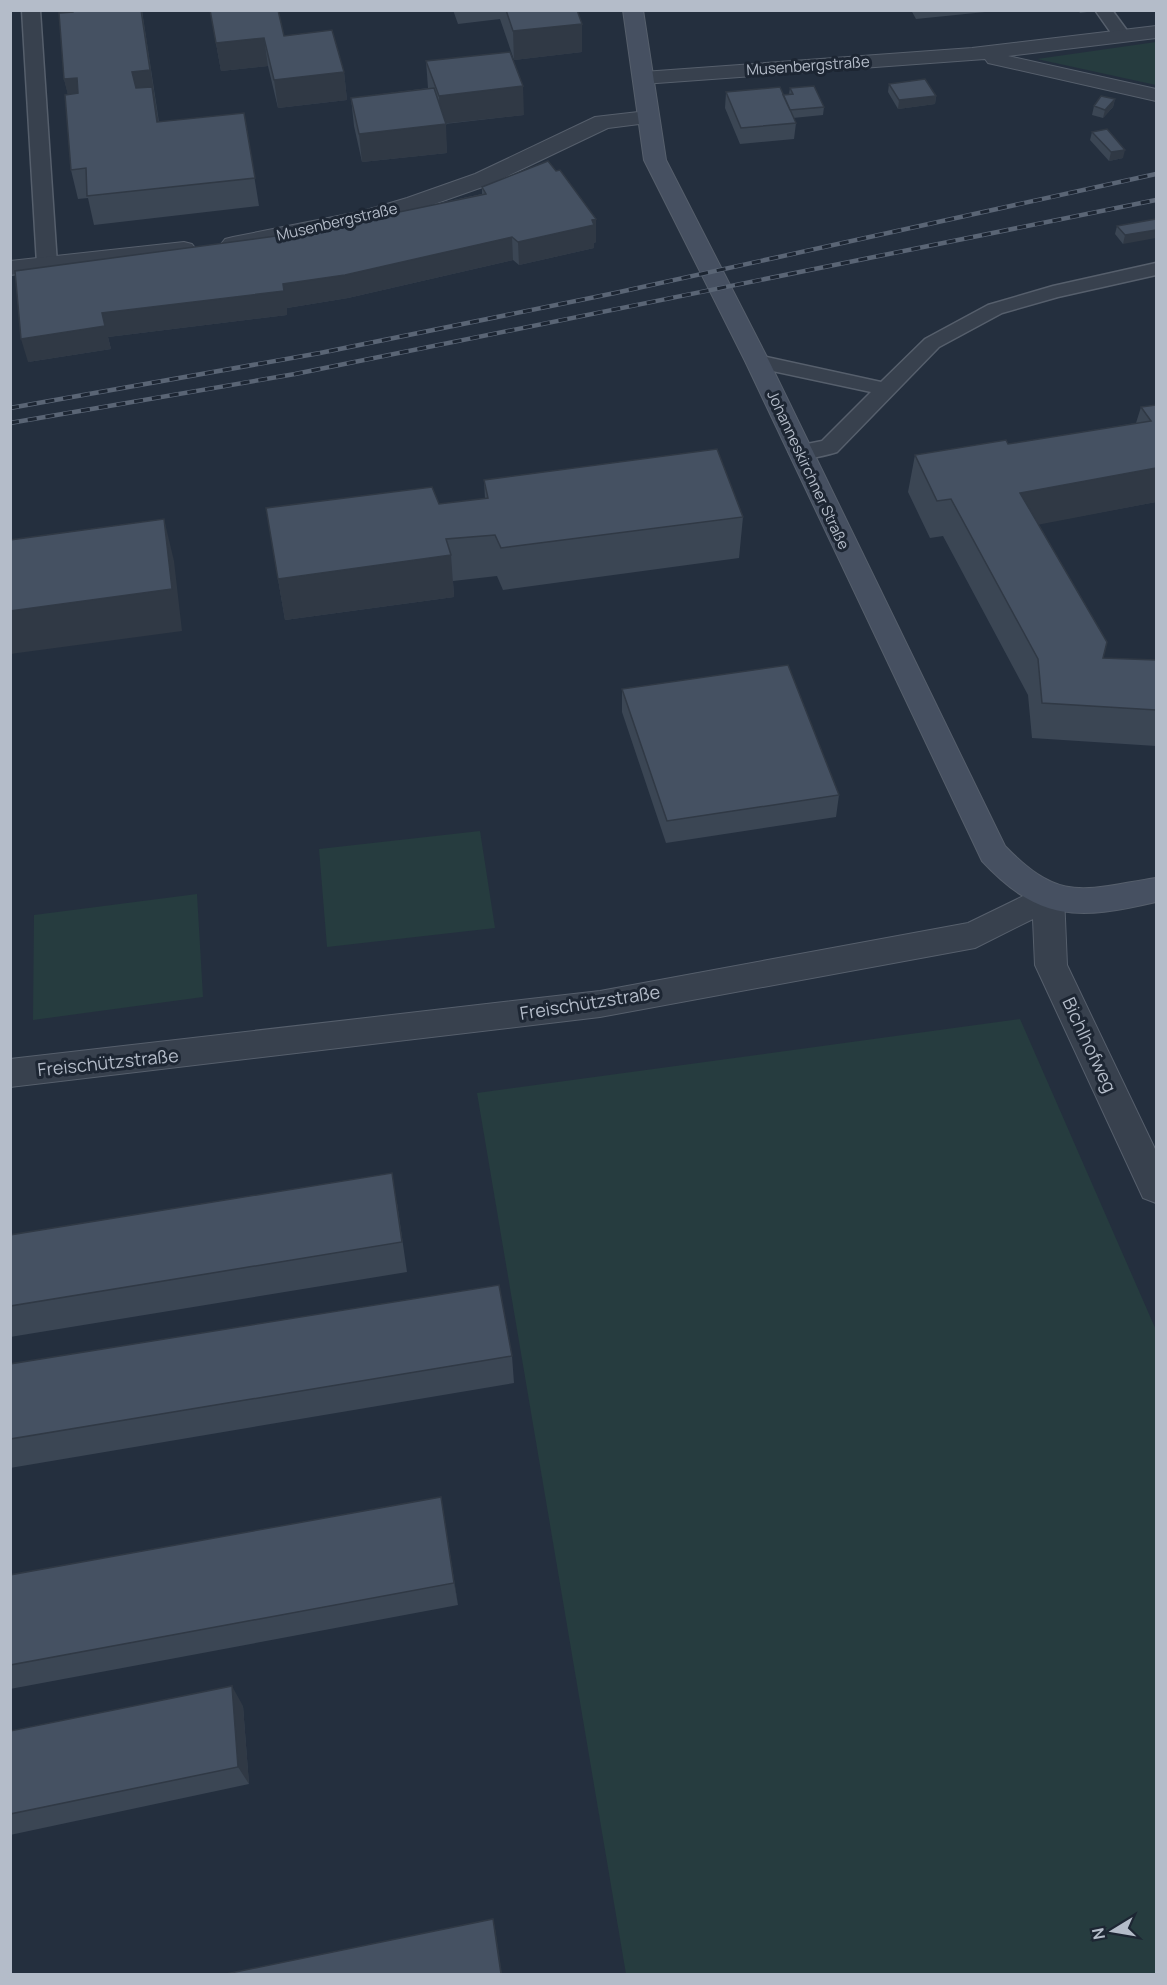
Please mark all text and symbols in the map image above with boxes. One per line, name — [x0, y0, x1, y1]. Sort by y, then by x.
street label: Musenbergstraße — [746, 51, 871, 80]
street label: Musenbergstraße — [274, 197, 400, 246]
street label: Johanneskirchner Straße — [762, 387, 855, 553]
street label: Freischützstraße — [518, 979, 662, 1025]
street label: Bichlhofweg — [1057, 993, 1122, 1096]
street label: Freischützstraße — [36, 1043, 180, 1081]
north arrow — [1083, 1901, 1143, 1961]
text: N — [1086, 1926, 1110, 1942]

